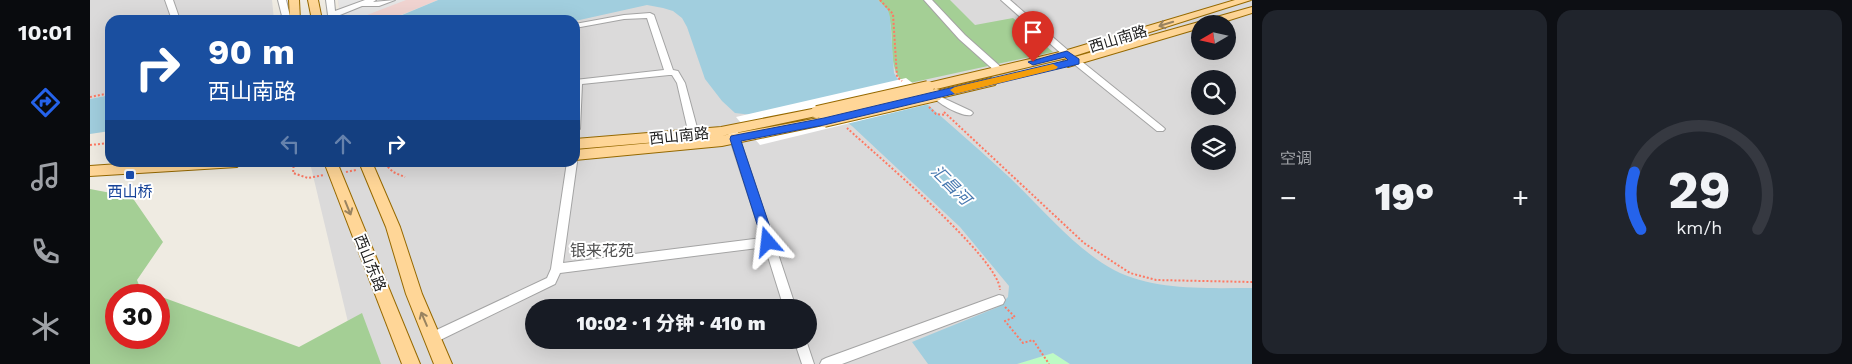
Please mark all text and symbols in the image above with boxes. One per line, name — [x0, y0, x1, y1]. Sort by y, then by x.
pin — [1012, 11, 1054, 62]
north arrow — [1191, 15, 1236, 60]
map controls — [1191, 15, 1236, 170]
icon: arrive — [1019, 18, 1047, 46]
text: 10:01 — [18, 20, 72, 45]
one-way arrow — [1158, 20, 1174, 30]
street label: 西山南路 — [1087, 22, 1149, 56]
text: 90 m — [208, 31, 295, 73]
icon: right — [125, 35, 190, 100]
button: search — [1191, 70, 1236, 115]
text: 西山南路 — [208, 79, 296, 104]
icon: directions — [28, 85, 63, 120]
street label: 西山南路 — [648, 124, 710, 148]
button: layers — [1191, 125, 1236, 170]
icon: left — [276, 130, 304, 158]
icon: ahead — [329, 130, 357, 158]
icon: right — [382, 130, 410, 158]
text: 空调 — [1280, 149, 1312, 168]
icon: music — [28, 159, 63, 194]
text: 29 — [1668, 160, 1731, 221]
water label: 汇昌河 — [927, 161, 977, 211]
marker: 西山桥 — [124, 169, 136, 181]
text: 19° — [1375, 175, 1434, 219]
text: − — [1280, 181, 1297, 214]
text: + — [1512, 181, 1529, 214]
place label: 西山桥 — [107, 183, 153, 201]
one-way arrow — [344, 200, 353, 215]
position arrow — [741, 215, 793, 267]
text: km/h — [1676, 217, 1723, 238]
street label: 西山东路 — [350, 232, 390, 294]
icon: phone — [28, 234, 63, 269]
district label: 银来花苑 — [570, 241, 634, 260]
speed limit sign: 30 — [105, 284, 170, 349]
icon: climate — [28, 309, 63, 344]
one-way arrow — [419, 312, 429, 327]
text: 10:02 · 1 分钟 · 410 m — [577, 312, 765, 335]

